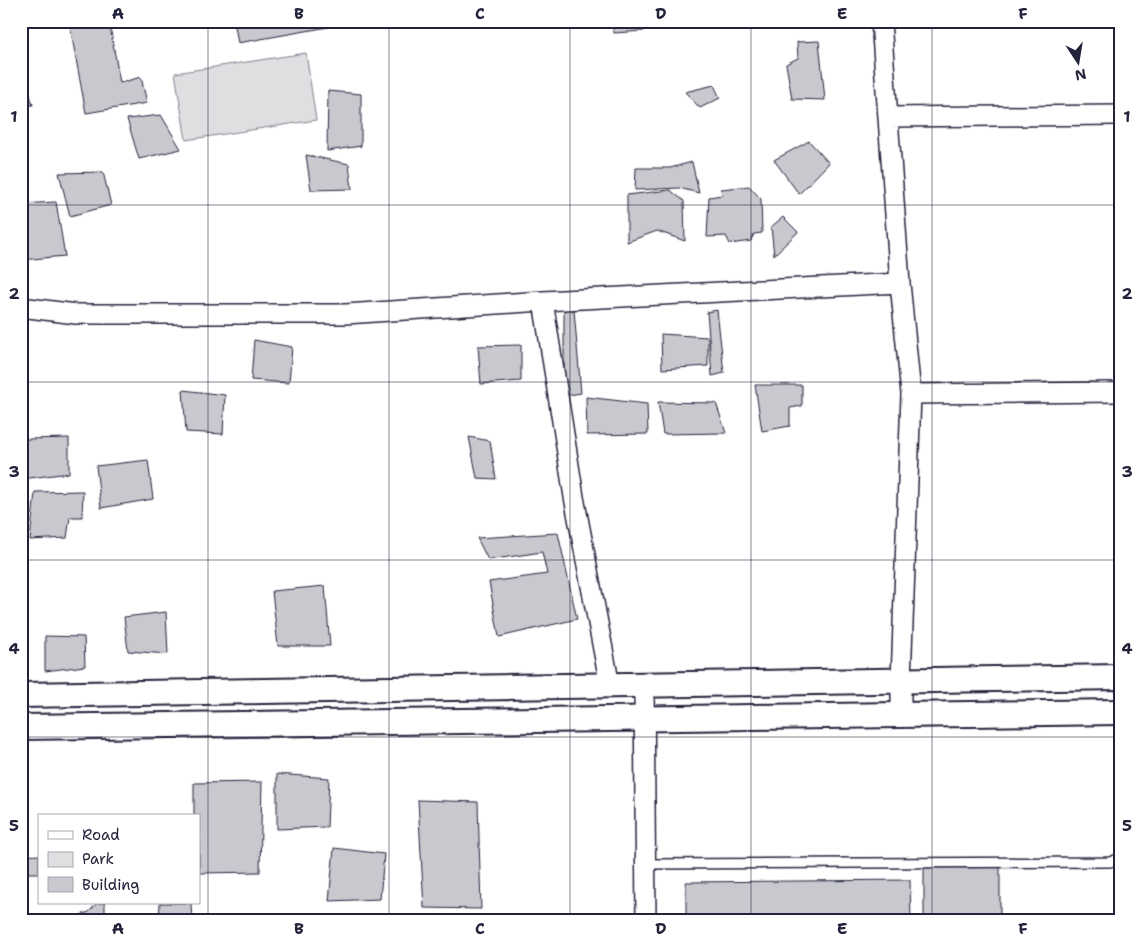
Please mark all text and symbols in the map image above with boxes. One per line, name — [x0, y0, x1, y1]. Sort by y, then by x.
text: A — [112, 3, 124, 24]
text: B — [294, 3, 304, 24]
text: C — [475, 3, 485, 24]
text: D — [655, 3, 667, 24]
text: E — [837, 3, 847, 24]
text: F — [1018, 3, 1028, 24]
north arrow — [1054, 38, 1104, 88]
text: N — [1073, 65, 1088, 85]
text: 1 — [10, 106, 18, 127]
text: 1 — [1123, 106, 1131, 127]
text: 2 — [8, 283, 20, 304]
text: 2 — [1121, 283, 1133, 304]
text: 3 — [8, 461, 20, 482]
text: 3 — [1121, 461, 1133, 482]
text: 4 — [8, 638, 20, 659]
text: 4 — [1121, 638, 1133, 659]
legend — [38, 814, 200, 904]
text: 5 — [9, 815, 19, 836]
text: 5 — [1122, 815, 1132, 836]
text: Road — [82, 825, 120, 845]
text: Park — [82, 849, 114, 869]
text: Building — [82, 875, 139, 895]
text: A — [112, 918, 124, 939]
text: B — [294, 918, 304, 939]
text: C — [475, 918, 485, 939]
text: D — [655, 918, 667, 939]
text: E — [837, 918, 847, 939]
text: F — [1018, 918, 1028, 939]

